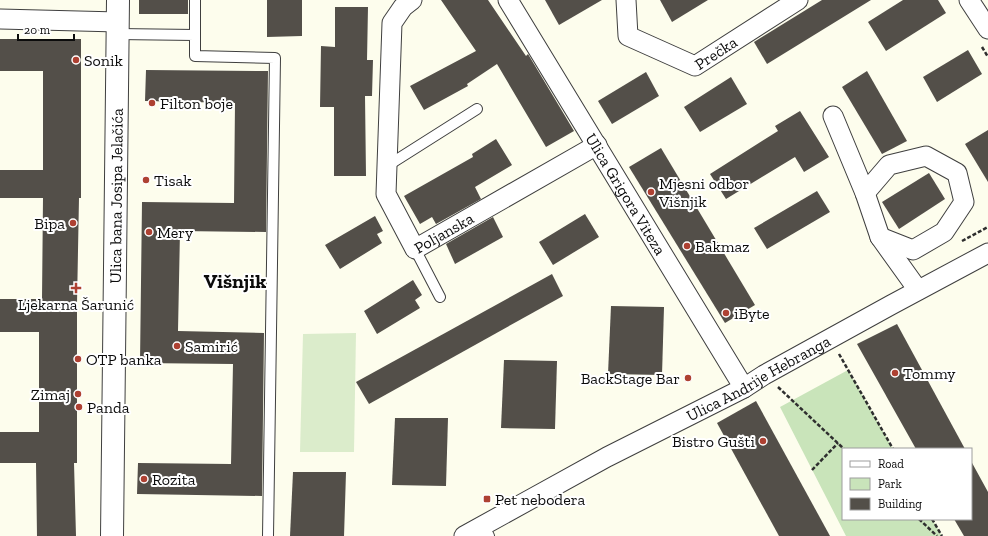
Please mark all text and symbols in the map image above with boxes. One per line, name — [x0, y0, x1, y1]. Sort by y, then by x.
scale bar — [18, 16, 74, 42]
text: 20 m — [24, 23, 51, 37]
street label: Prečka — [691, 32, 741, 73]
place label: Sonik — [84, 51, 123, 70]
marker: Sonik — [71, 55, 81, 65]
place label: Filton boje — [160, 94, 233, 113]
marker: Filton boje — [147, 98, 157, 108]
street label: Ulica bana Josipa Jelačića — [105, 108, 126, 284]
street label: Ulica Grigora Viteza — [582, 130, 670, 259]
place label: Tisak — [154, 171, 192, 190]
place label: Mjesni odbor Višnjik — [658, 174, 749, 211]
marker: Tisak — [141, 175, 151, 185]
marker: Mjesni odbor Višnjik — [646, 187, 656, 197]
street label: Poljanska — [410, 208, 477, 257]
place label: Bipa — [34, 214, 65, 233]
marker: Bipa — [68, 218, 78, 228]
place label: Mery — [157, 223, 194, 242]
marker: Mery — [144, 227, 154, 237]
place label: Bakmaz — [695, 237, 750, 256]
marker: Bakmaz — [682, 241, 692, 251]
district label: Višnjik — [204, 269, 266, 293]
marker: Ljekarna Šarunić — [71, 283, 81, 293]
place label: Ljekarna Šarunić — [18, 295, 134, 314]
place label: iByte — [734, 304, 770, 323]
marker: iByte — [721, 308, 731, 318]
street label: Ulica Andrije Hebranga — [683, 331, 834, 425]
place label: Samirić — [185, 337, 238, 356]
marker: Samirić — [172, 341, 182, 351]
place label: OTP banka — [86, 350, 162, 369]
marker: OTP banka — [73, 354, 83, 364]
place label: Tommy — [903, 364, 956, 383]
marker: Tommy — [890, 368, 900, 378]
place label: BackStage Bar — [581, 369, 680, 388]
marker: BackStage Bar — [683, 373, 693, 383]
place label: Zimaj — [31, 385, 70, 404]
marker: Zimaj — [73, 389, 83, 399]
place label: Panda — [87, 398, 130, 417]
marker: Panda — [74, 402, 84, 412]
place label: Bistro Gušti — [672, 432, 756, 451]
marker: Bistro Gušti — [758, 436, 768, 446]
legend — [842, 448, 972, 520]
text: Road — [878, 457, 904, 471]
place label: Rozita — [152, 470, 196, 489]
marker: Rozita — [139, 474, 149, 484]
text: Park — [878, 477, 903, 491]
place label: Pet nebodera — [495, 490, 585, 509]
marker: Pet nebodera — [482, 494, 492, 504]
text: Building — [878, 497, 922, 511]

